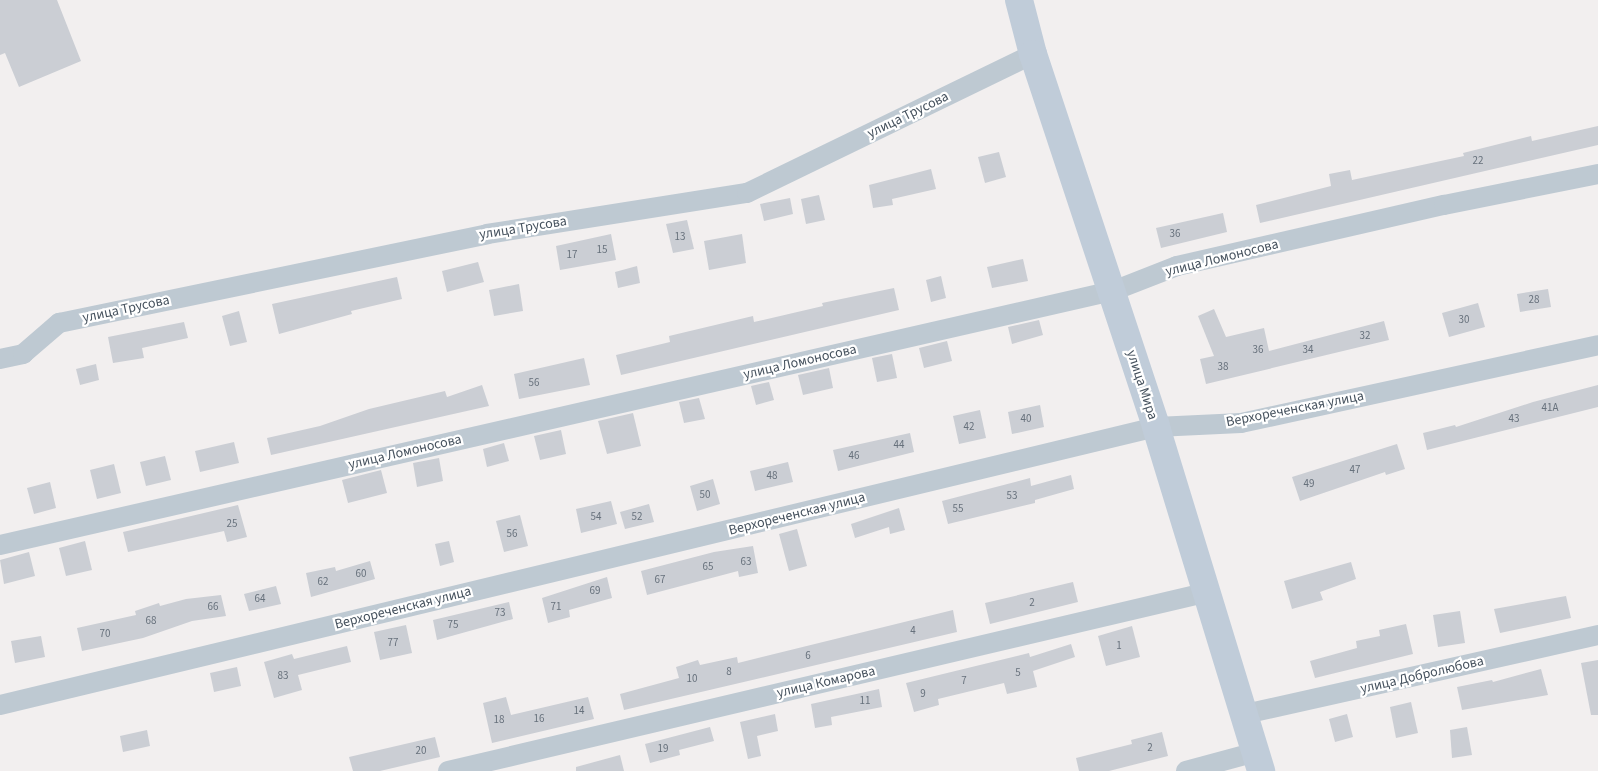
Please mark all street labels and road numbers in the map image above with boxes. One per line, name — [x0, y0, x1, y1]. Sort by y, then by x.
street label: улица Трусова — [865, 88, 951, 142]
street label: улица Трусова — [478, 213, 568, 243]
street label: улица Ломоносова — [1164, 236, 1280, 280]
street label: улица Трусова — [81, 292, 171, 326]
street label: улица Ломоносова — [742, 341, 858, 383]
street label: улица Мира — [1123, 348, 1161, 422]
street label: Верхореченская улица — [1225, 387, 1365, 431]
street label: улица Ломоносова — [347, 431, 463, 473]
street label: Верхореченская улица — [727, 489, 867, 539]
street label: Верхореченская улица — [333, 583, 473, 633]
street label: улица Добролюбова — [1359, 653, 1485, 697]
street label: улица Комарова — [775, 663, 877, 701]

